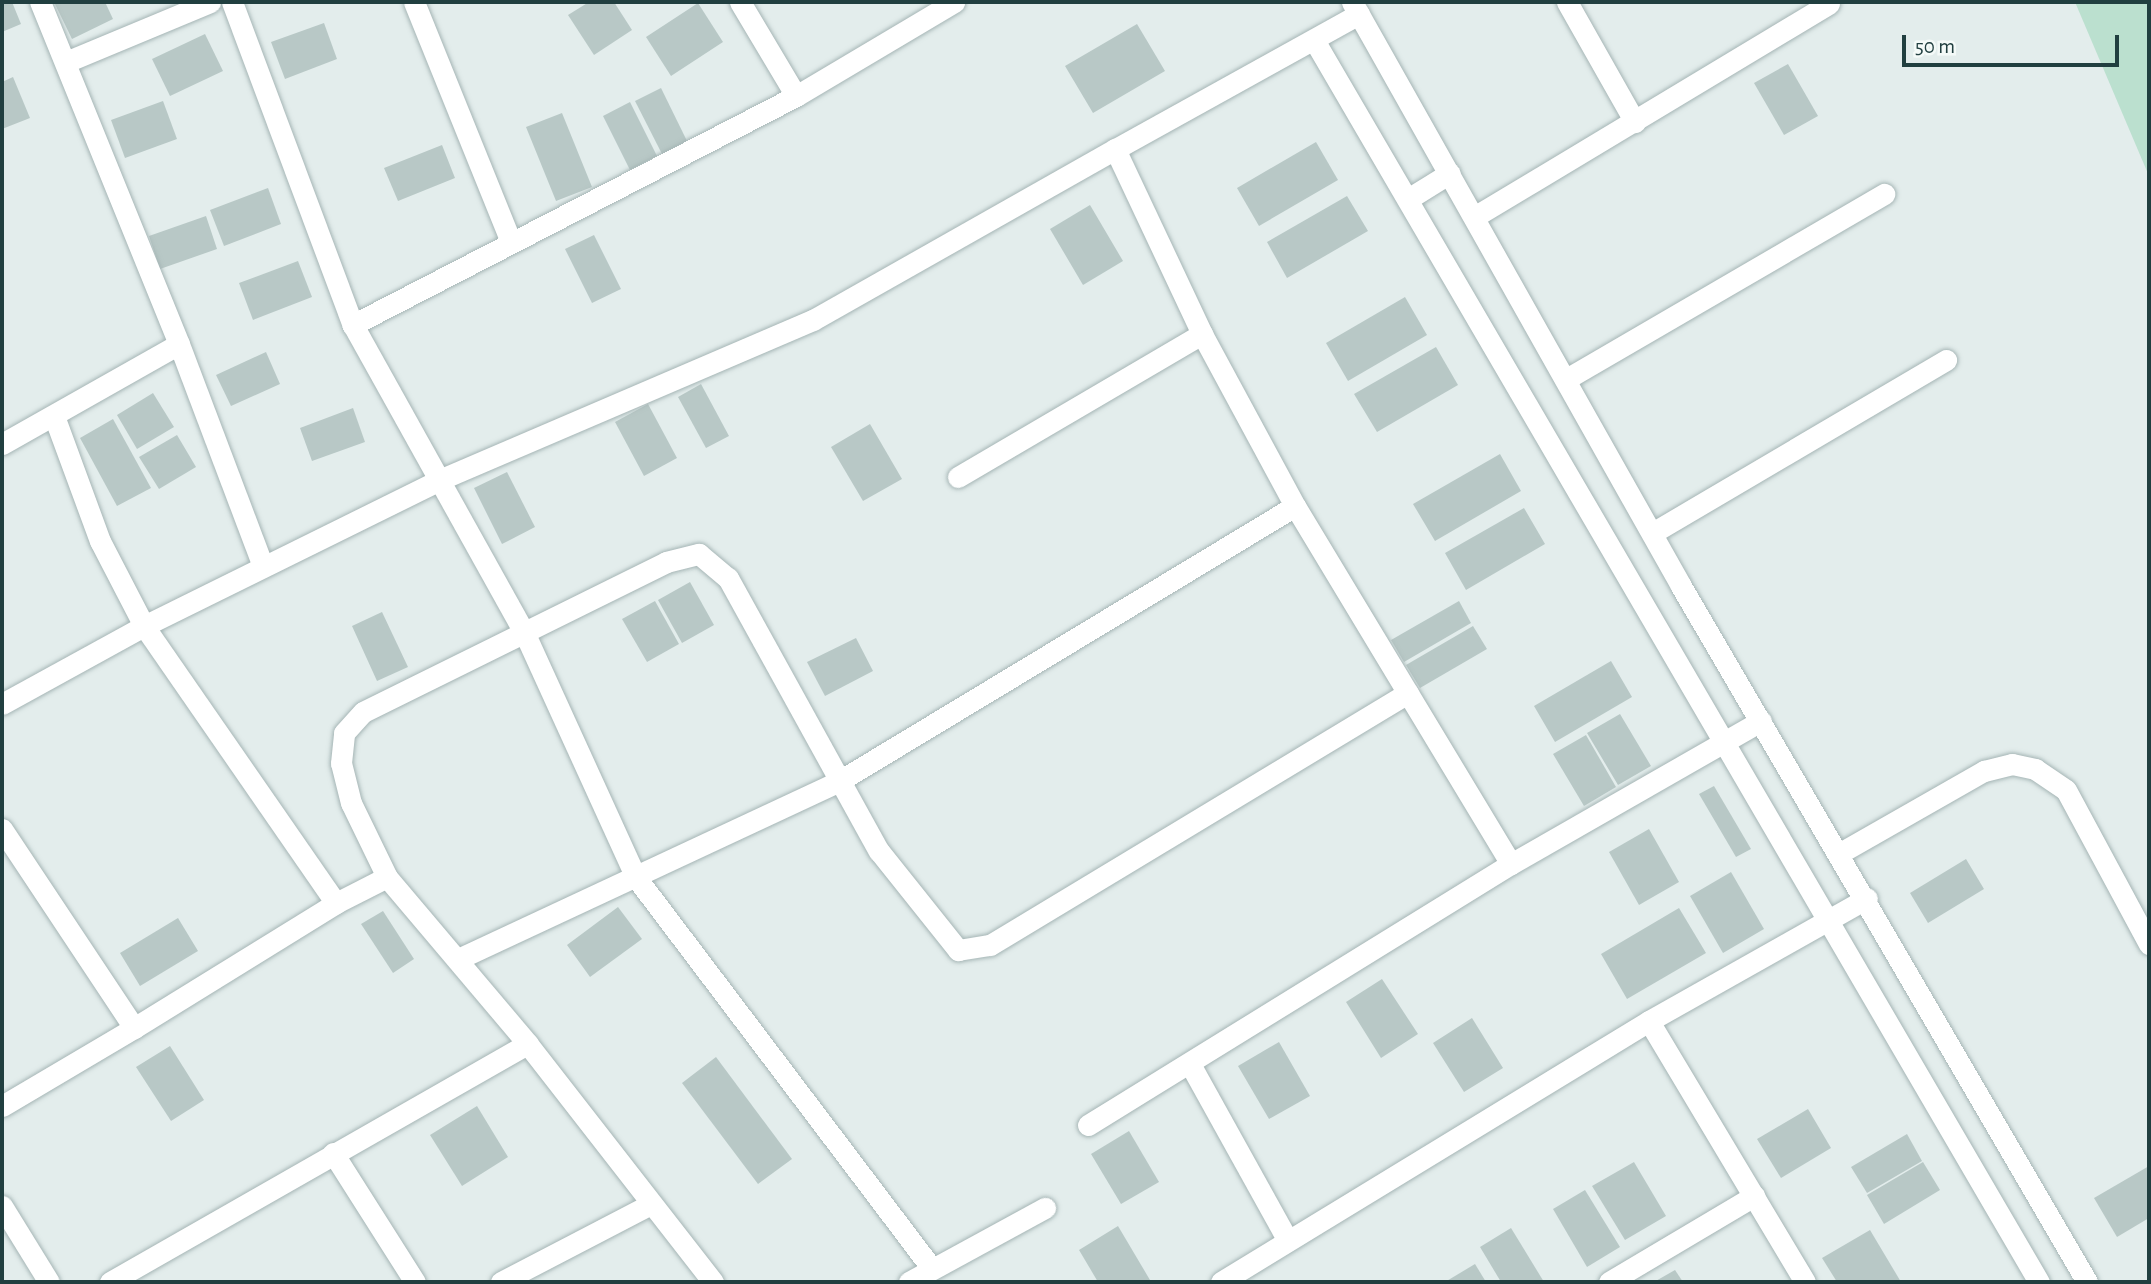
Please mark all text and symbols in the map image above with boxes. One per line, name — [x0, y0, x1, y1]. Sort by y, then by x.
scale bar — [1906, 21, 2123, 65]
text: 50 m — [1915, 36, 1955, 57]

